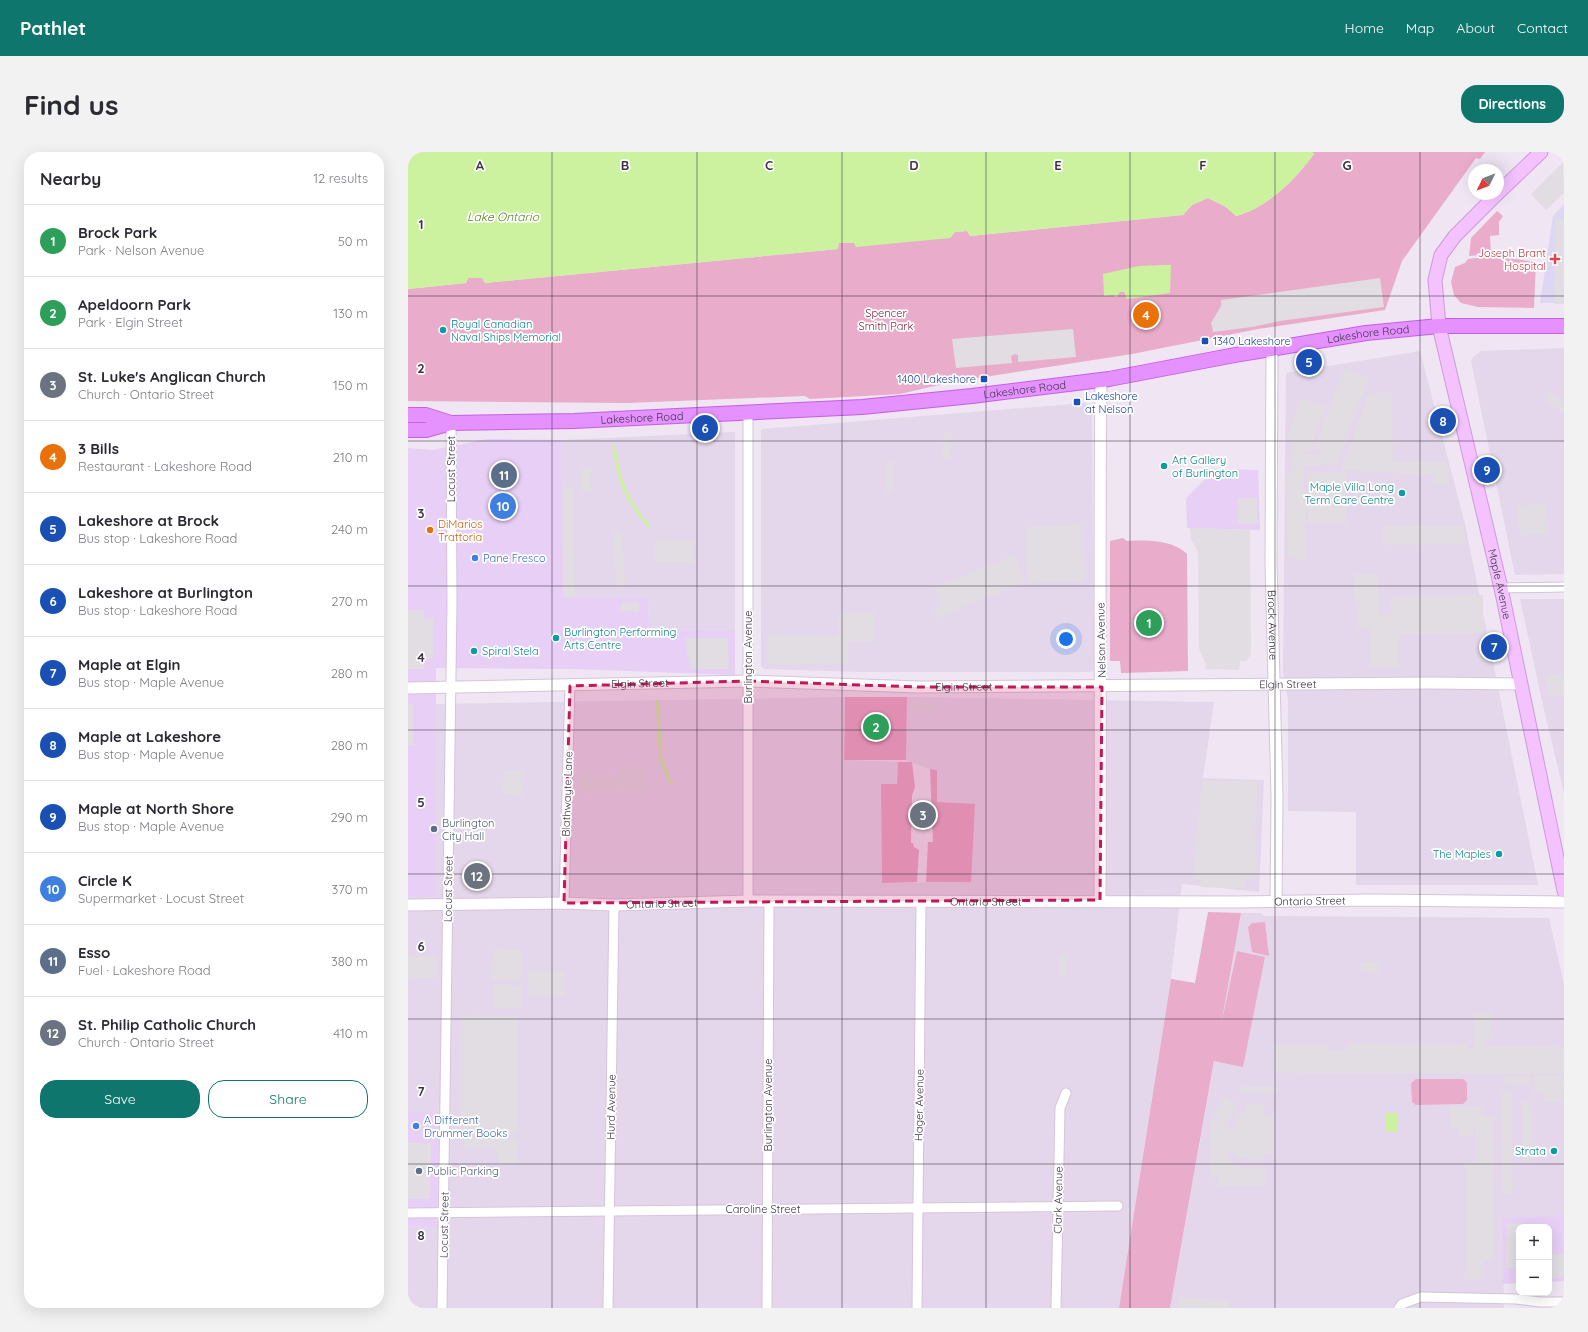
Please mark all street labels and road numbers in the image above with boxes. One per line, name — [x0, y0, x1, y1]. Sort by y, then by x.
street label: Lakeshore Road — [1326, 322, 1410, 346]
street label: Lakeshore Road — [983, 377, 1067, 402]
street label: Lakeshore Road — [600, 409, 684, 427]
street label: Locust Street — [444, 436, 458, 502]
street label: Maple Avenue — [1485, 547, 1514, 621]
street label: Brock Avenue — [1265, 590, 1280, 660]
street label: Nelson Avenue — [1093, 602, 1109, 678]
street label: Burlington Avenue — [741, 610, 755, 704]
street label: Elgin Street — [611, 676, 669, 691]
street label: Elgin Street — [1259, 677, 1317, 691]
street label: Elgin Street — [935, 679, 993, 694]
street label: Blathwayte Lane — [559, 751, 575, 837]
street label: Locust Street — [440, 855, 456, 922]
street label: Ontario Street — [1274, 893, 1346, 908]
street label: Ontario Street — [950, 894, 1022, 909]
street label: Ontario Street — [626, 895, 698, 912]
street label: Burlington Avenue — [761, 1058, 775, 1152]
street label: Hager Avenue — [911, 1069, 927, 1141]
street label: Hurd Avenue — [603, 1074, 619, 1140]
street label: Clark Avenue — [1050, 1166, 1066, 1234]
street label: Locust Street — [436, 1191, 452, 1258]
street label: Caroline Street — [725, 1202, 801, 1216]

